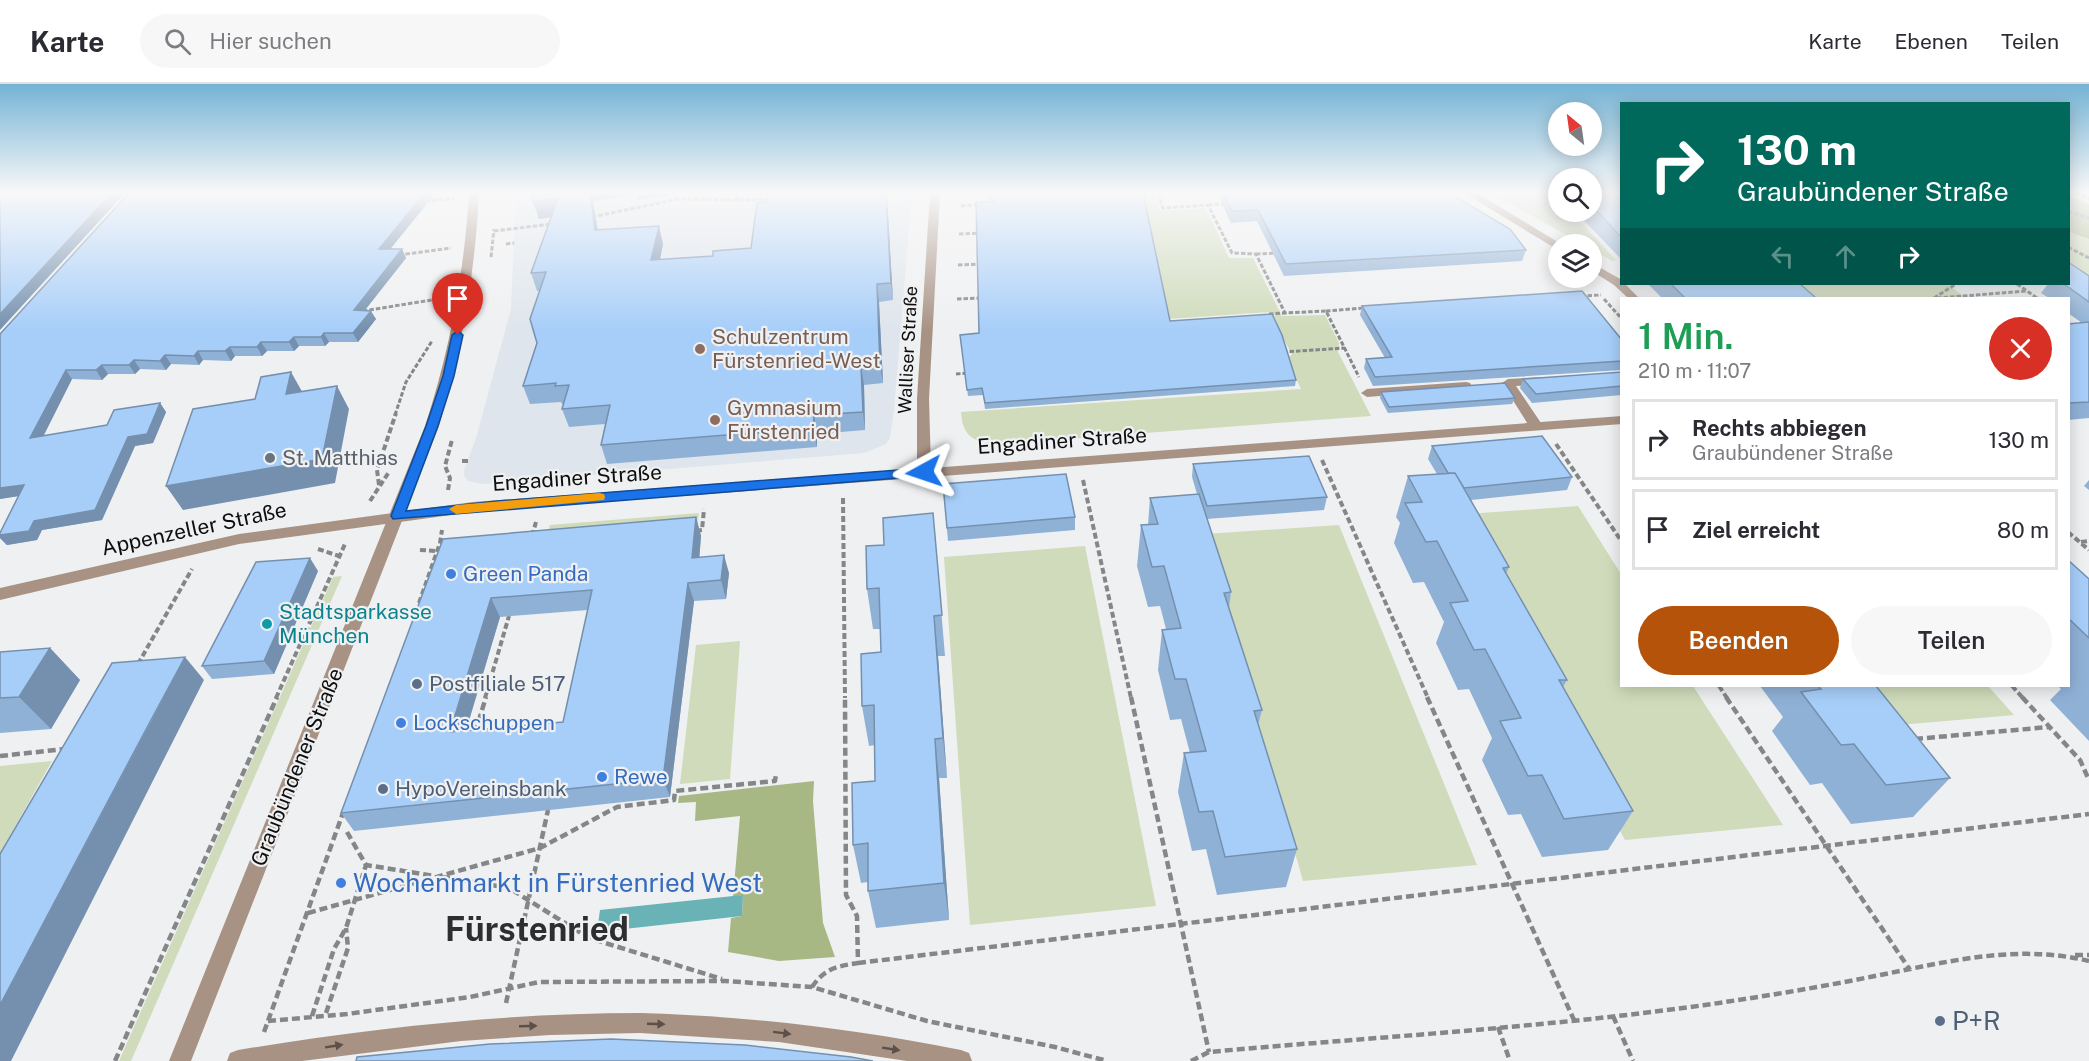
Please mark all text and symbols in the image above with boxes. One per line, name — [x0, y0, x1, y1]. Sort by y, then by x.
search box — [140, 14, 560, 68]
text: Karte — [30, 25, 104, 58]
icon: search — [161, 25, 194, 58]
text: Hier suchen — [209, 28, 332, 54]
text: Karte — [1808, 29, 1862, 54]
text: Ebenen — [1895, 29, 1968, 54]
text: Teilen — [2001, 29, 2059, 54]
north arrow — [1548, 102, 1602, 156]
map controls — [1548, 102, 1602, 288]
text: 130 m — [1737, 125, 1857, 174]
icon: right — [1638, 126, 1716, 204]
button: search — [1548, 168, 1602, 222]
text: Graubündener Straße — [1737, 175, 2009, 207]
button: layers — [1548, 234, 1602, 288]
icon: left — [1766, 240, 1799, 273]
icon: ahead — [1829, 240, 1862, 273]
icon: right — [1892, 240, 1925, 273]
pin — [432, 273, 483, 335]
icon: arrive — [441, 282, 474, 315]
street label: Walliser Straße — [894, 285, 921, 415]
text: 1 Min. — [1638, 315, 1734, 357]
button: close — [1989, 317, 2052, 380]
place label: Schulzentrum Fürstenried-West — [712, 324, 881, 373]
marker: Schulzentrum Fürstenried-West — [693, 342, 707, 356]
text: 210 m · 11:07 — [1638, 359, 1751, 383]
place label: Gymnasium Fürstenried — [727, 395, 842, 444]
marker: Gymnasium Fürstenried — [708, 413, 722, 427]
text: Rechts abbiegen — [1692, 415, 1867, 441]
street label: Engadiner Straße — [976, 422, 1148, 459]
icon: right — [1641, 423, 1674, 456]
text: 130 m — [1988, 427, 2049, 453]
position arrow — [892, 440, 956, 504]
text: Graubündener Straße — [1692, 441, 1893, 465]
place label: St. Matthias — [282, 445, 398, 470]
marker: St. Matthias — [263, 451, 277, 465]
street label: Engadiner Straße — [491, 459, 663, 496]
street label: Appenzeller Straße — [99, 497, 289, 560]
icon: arrive — [1641, 513, 1674, 546]
text: Ziel erreicht — [1692, 517, 1820, 543]
text: 80 m — [1997, 517, 2049, 543]
place label: Green Panda — [463, 561, 588, 586]
marker: Green Panda — [444, 567, 458, 581]
place label: Stadtsparkasse München — [279, 599, 432, 648]
button: Beenden — [1638, 606, 1839, 675]
button: Teilen — [1851, 606, 2052, 675]
marker: Stadtsparkasse München — [260, 617, 274, 631]
street label: Graubündener Straße — [245, 664, 348, 870]
place label: Postfiliale 517 — [429, 671, 566, 696]
marker: Postfiliale 517 — [410, 677, 424, 691]
place label: Lockschuppen — [413, 710, 555, 735]
marker: Lockschuppen — [394, 716, 408, 730]
place label: Rewe — [614, 764, 668, 789]
marker: Rewe — [595, 770, 609, 784]
place label: HypoVereinsbank — [395, 776, 567, 801]
marker: HypoVereinsbank — [376, 782, 390, 796]
place label: Wochenmarkt in Fürstenried West — [353, 867, 762, 898]
marker: Wochenmarkt in Fürstenried West — [334, 876, 348, 890]
district label: Fürstenried — [445, 910, 629, 948]
place label: P+R — [1952, 1005, 2001, 1036]
marker: P+R — [1933, 1014, 1947, 1028]
one-way arrow — [646, 1020, 665, 1029]
one-way arrow — [519, 1021, 538, 1030]
one-way arrow — [772, 1029, 791, 1038]
one-way arrow — [324, 1041, 343, 1050]
one-way arrow — [881, 1044, 900, 1053]

